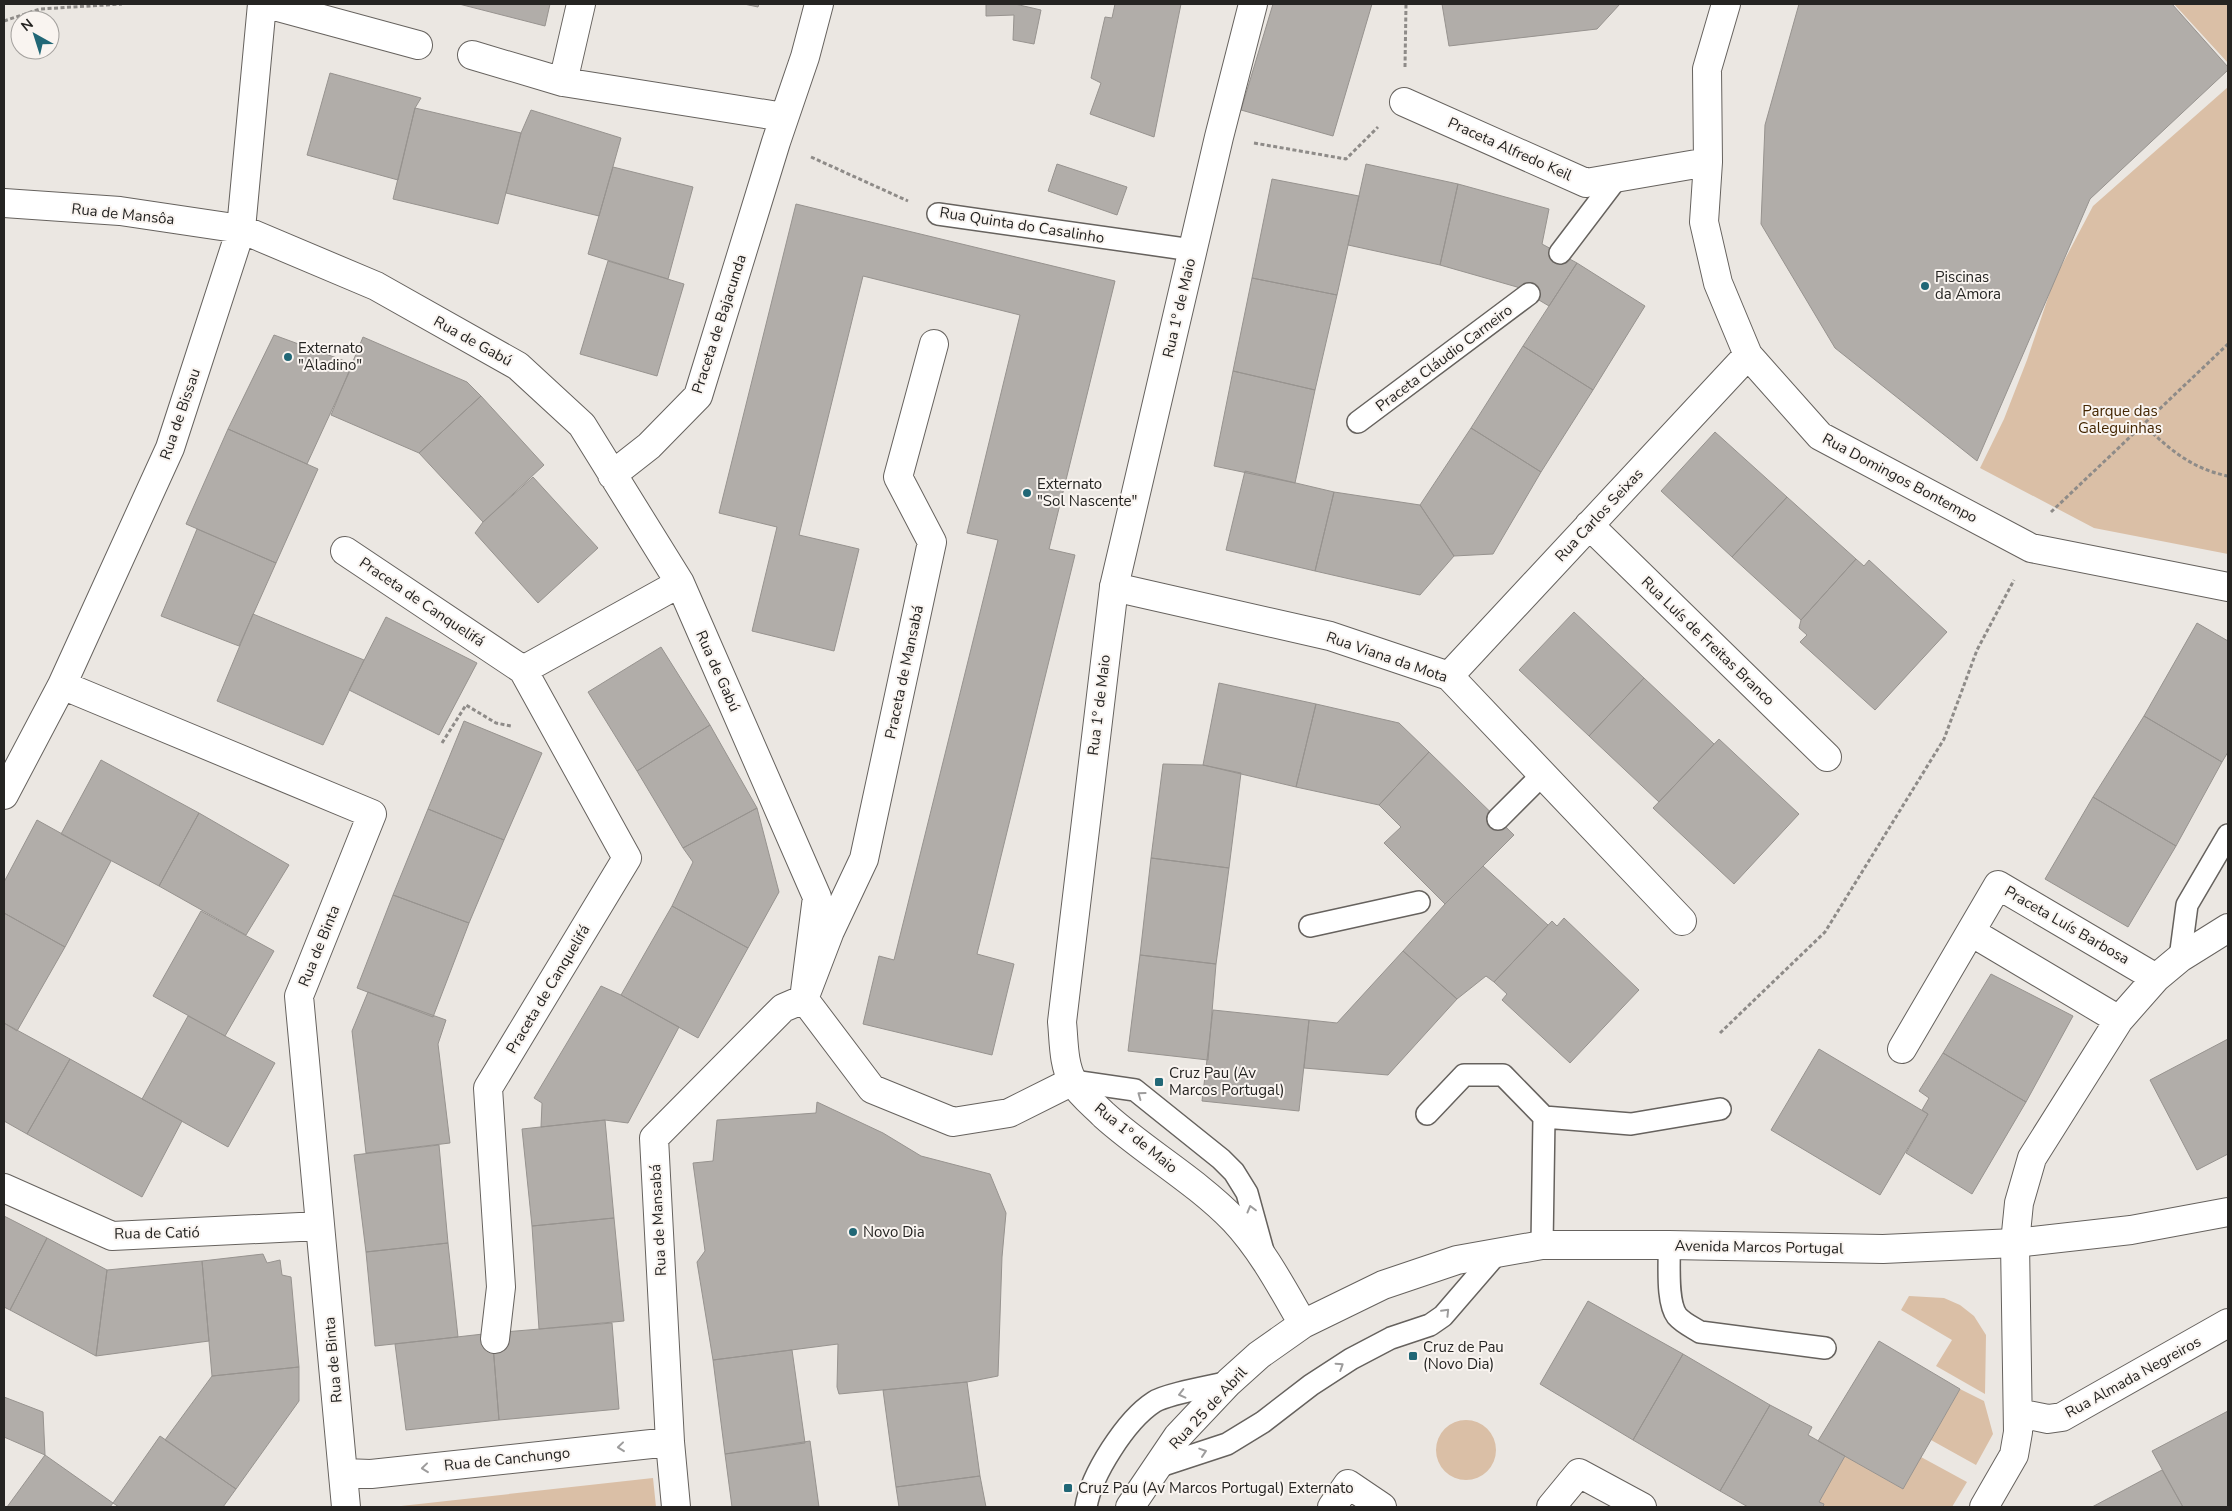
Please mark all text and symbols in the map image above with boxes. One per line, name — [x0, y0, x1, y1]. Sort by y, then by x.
north arrow — [10, 10, 60, 60]
text: N — [17, 15, 37, 36]
street label: Praceta Alfredo Keil — [1445, 113, 1576, 186]
street label: Rua de Mansôa — [70, 199, 176, 229]
street label: Rua Quinta do Casalinho — [938, 202, 1106, 248]
street label: Praceta de Bajacunda — [687, 252, 751, 396]
street label: Rua 1º de Maio — [1158, 256, 1200, 360]
place label: Piscinas da Amora — [1935, 267, 2001, 304]
marker: Piscinas da Amora — [1919, 280, 1931, 292]
street label: Praceta Cláudio Carneiro — [1371, 300, 1517, 416]
street label: Rua de Gabú — [430, 311, 516, 371]
place label: Externato "Aladino" — [298, 338, 363, 375]
marker: Externato "Aladino" — [282, 351, 294, 363]
street label: Rua de Bissau — [155, 366, 205, 462]
park label: Parque das Galeguinhas — [2078, 401, 2162, 438]
street label: Rua Domingos Bontempo — [1819, 429, 1981, 527]
street label: Rua Carlos Seixas — [1550, 464, 1648, 566]
place label: Externato "Sol Nascente" — [1037, 474, 1137, 511]
marker: Externato "Sol Nascente" — [1021, 487, 1033, 499]
street label: Praceta de Canquelifá — [355, 553, 489, 651]
street label: Rua Luís de Freitas Branco — [1637, 572, 1779, 710]
street label: Praceta de Mansabá — [880, 603, 928, 741]
street label: Rua de Gabú — [691, 627, 745, 715]
street label: Rua Viana da Mota — [1324, 627, 1450, 687]
street label: Rua 1º de Maio — [1083, 653, 1115, 757]
street label: Praceta Luís Barbosa — [2001, 881, 2133, 969]
street label: Rua de Binta — [294, 902, 344, 990]
street label: Praceta de Canquelifá — [502, 921, 594, 1057]
place label: Cruz Pau (Av Marcos Portugal) — [1169, 1063, 1285, 1100]
marker: Cruz Pau (Av Marcos Portugal) — [1153, 1076, 1165, 1088]
one-way arrow — [1137, 1092, 1147, 1101]
street label: Rua 1º de Maio — [1090, 1098, 1182, 1178]
street label: Rua de Mansabá — [645, 1164, 671, 1276]
one-way arrow — [1247, 1205, 1257, 1213]
street label: Rua de Catió — [114, 1222, 200, 1244]
place label: Novo Dia — [863, 1222, 925, 1242]
marker: Novo Dia — [847, 1226, 859, 1238]
street label: Avenida Marcos Portugal — [1674, 1236, 1844, 1258]
one-way arrow — [1440, 1308, 1449, 1317]
street label: Rua de Binta — [319, 1316, 347, 1404]
street label: Rua Almada Negreiros — [2062, 1331, 2204, 1423]
place label: Cruz de Pau (Novo Dia) — [1423, 1337, 1504, 1374]
marker: Cruz de Pau (Novo Dia) — [1407, 1350, 1419, 1362]
street label: Rua 25 de Abril — [1165, 1362, 1252, 1453]
one-way arrow — [1335, 1363, 1344, 1373]
one-way arrow — [1177, 1388, 1186, 1399]
one-way arrow — [617, 1441, 625, 1452]
street label: Rua de Canchungo — [443, 1442, 571, 1476]
one-way arrow — [1198, 1447, 1207, 1457]
one-way arrow — [421, 1462, 429, 1473]
place label: Cruz Pau (Av Marcos Portugal) Externato — [1078, 1478, 1353, 1498]
marker: Cruz Pau (Av Marcos Portugal) Externato — [1062, 1482, 1074, 1494]

